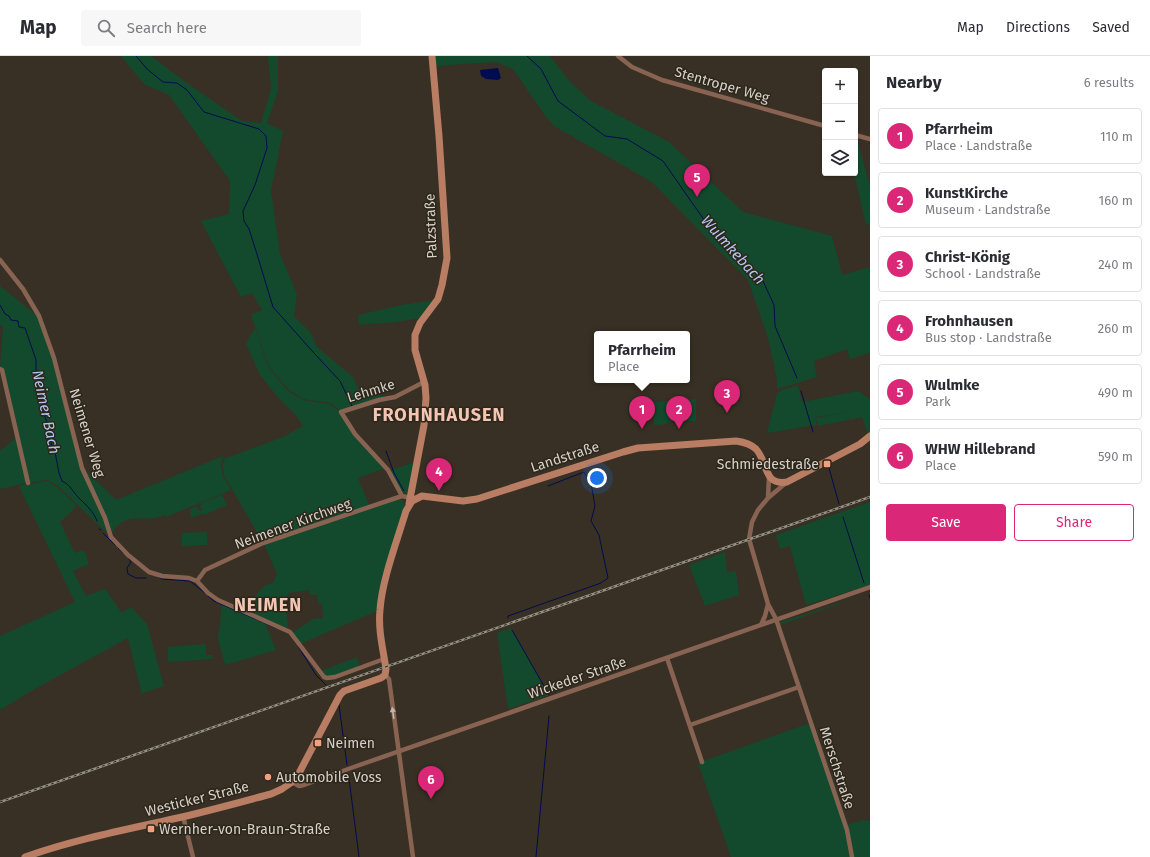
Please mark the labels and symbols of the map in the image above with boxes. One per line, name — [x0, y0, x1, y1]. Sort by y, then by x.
street label: Stentroper Weg — [673, 63, 772, 107]
pin: 5 — [684, 164, 710, 197]
street label: Palzstraße — [421, 193, 441, 259]
water label: Wulmkebach — [697, 212, 769, 288]
water label: Neimer Bach — [28, 368, 64, 456]
street label: Lehmke — [345, 376, 397, 406]
pin: 3 — [714, 380, 740, 413]
street label: Neimener Weg — [65, 386, 109, 480]
pin: 1 — [629, 396, 655, 429]
pin: 2 — [666, 396, 692, 429]
district label: FROHNHAUSEN — [373, 404, 505, 426]
street label: Landstraße — [529, 438, 601, 476]
place label: Schmiedestraße — [717, 456, 819, 473]
pin: 4 — [426, 458, 452, 491]
marker: Schmiedestraße — [822, 459, 832, 469]
your location — [587, 468, 607, 488]
street label: Neimener Kirchweg — [232, 495, 354, 553]
district label: NEIMEN — [234, 594, 302, 616]
street label: Wickeder Straße — [525, 653, 629, 703]
one-way arrow — [390, 707, 396, 719]
street label: Merschstraße — [816, 725, 858, 811]
place label: Neimen — [326, 735, 375, 752]
marker: Neimen — [313, 738, 323, 748]
pin: 6 — [418, 766, 444, 799]
place label: Automobile Voss — [276, 769, 382, 786]
marker: Automobile Voss — [263, 772, 273, 782]
street label: Westicker Straße — [143, 778, 251, 820]
place label: Wernher-von-Braun-Straße — [159, 821, 330, 838]
marker: Wernher-von-Braun-Straße — [146, 824, 156, 834]

